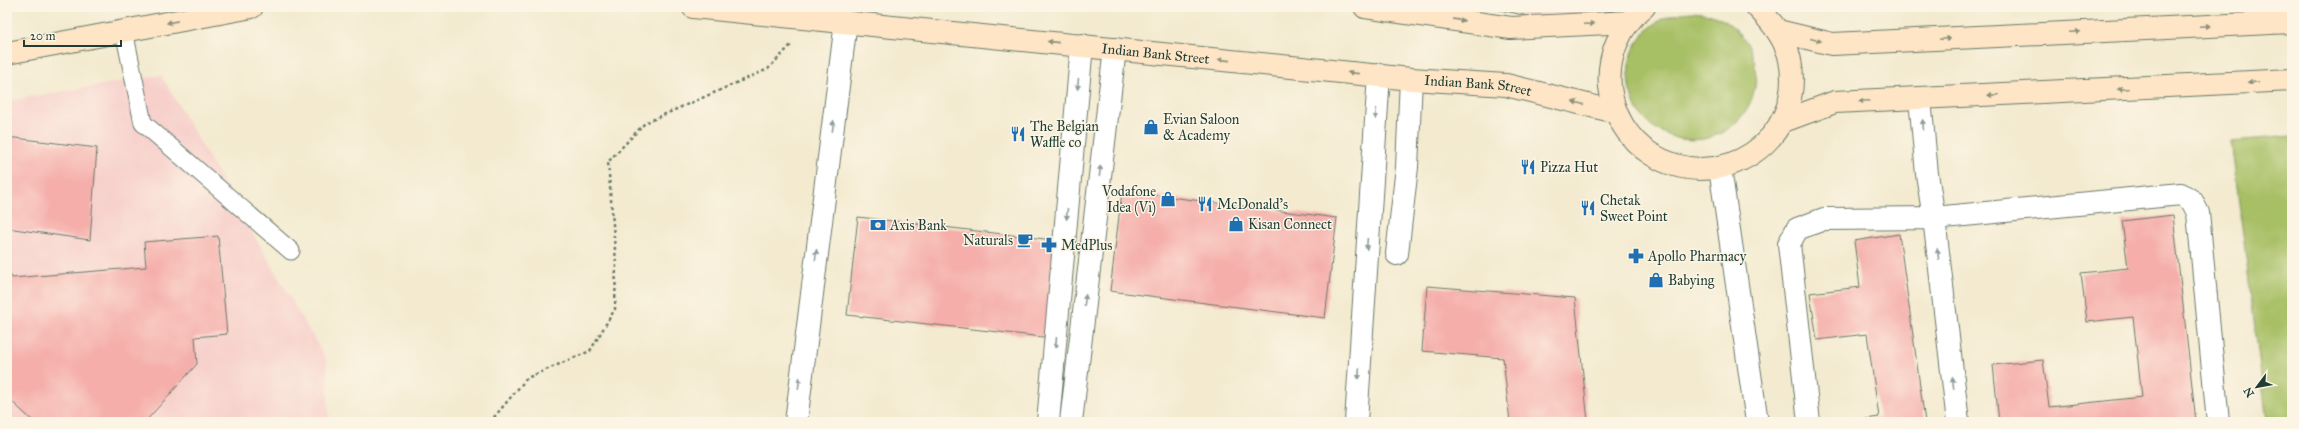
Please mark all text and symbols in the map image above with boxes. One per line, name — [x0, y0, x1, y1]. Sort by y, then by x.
one-way arrow — [1453, 17, 1466, 23]
one-way arrow — [166, 19, 178, 25]
one-way arrow — [1583, 21, 1596, 27]
scale bar — [24, 22, 121, 48]
one-way arrow — [2199, 23, 2211, 30]
text: 20 m — [30, 29, 56, 43]
one-way arrow — [2069, 29, 2081, 36]
one-way arrow — [1939, 35, 1951, 42]
one-way arrow — [1810, 37, 1822, 43]
one-way arrow — [1047, 39, 1059, 46]
street label: Indian Bank Street — [1101, 40, 1210, 67]
one-way arrow — [1218, 57, 1230, 63]
one-way arrow — [1347, 70, 1359, 76]
street label: Indian Bank Street — [1424, 71, 1534, 100]
one-way arrow — [1075, 78, 1082, 90]
one-way arrow — [2247, 79, 2259, 86]
one-way arrow — [2117, 85, 2129, 92]
one-way arrow — [1986, 92, 1999, 98]
one-way arrow — [1857, 98, 1870, 104]
one-way arrow — [1572, 100, 1584, 106]
one-way arrow — [1373, 108, 1380, 120]
place label: Evian Saloon & Academy — [1163, 111, 1240, 144]
place label: The Belgian Waffle co — [1030, 118, 1099, 151]
shop icon: Evian Saloon & Academy — [1142, 118, 1160, 136]
one-way arrow — [1919, 119, 1926, 131]
one-way arrow — [830, 120, 836, 132]
restaurant icon: The Belgian Waffle co — [1009, 125, 1027, 143]
restaurant icon: Pizza Hut — [1519, 158, 1537, 176]
place label: Pizza Hut — [1540, 159, 1598, 176]
one-way arrow — [1097, 165, 1104, 177]
place label: Vodafone Idea (Vi) — [1101, 183, 1156, 217]
shop icon: Vodafone Idea (Vi) — [1159, 190, 1177, 208]
place label: Chetak Sweet Point — [1600, 192, 1668, 225]
restaurant icon: McDonald's — [1196, 195, 1214, 213]
place label: McDonald's — [1217, 196, 1288, 213]
restaurant icon: Chetak Sweet Point — [1579, 199, 1597, 217]
one-way arrow — [1064, 208, 1070, 220]
shop icon: Kisan Connect — [1227, 215, 1245, 233]
bank icon: Axis Bank — [869, 216, 887, 234]
place label: Kisan Connect — [1248, 216, 1332, 233]
place label: Axis Bank — [889, 217, 947, 234]
cafe icon: Naturals — [1016, 231, 1034, 249]
place label: Naturals — [963, 232, 1013, 249]
pharmacy icon: MedPlus — [1040, 236, 1058, 254]
place label: MedPlus — [1061, 237, 1112, 254]
one-way arrow — [1364, 238, 1371, 250]
pharmacy icon: Apollo Pharmacy — [1627, 247, 1645, 265]
one-way arrow — [813, 248, 819, 261]
place label: Apollo Pharmacy — [1647, 248, 1747, 265]
one-way arrow — [1935, 248, 1942, 260]
shop icon: Babying — [1647, 271, 1665, 289]
place label: Babying — [1668, 272, 1715, 289]
one-way arrow — [1082, 294, 1089, 306]
one-way arrow — [1052, 337, 1059, 349]
north arrow — [2237, 367, 2277, 407]
one-way arrow — [1355, 368, 1362, 380]
one-way arrow — [796, 377, 802, 390]
one-way arrow — [1950, 377, 1957, 389]
text: N — [2241, 384, 2257, 399]

